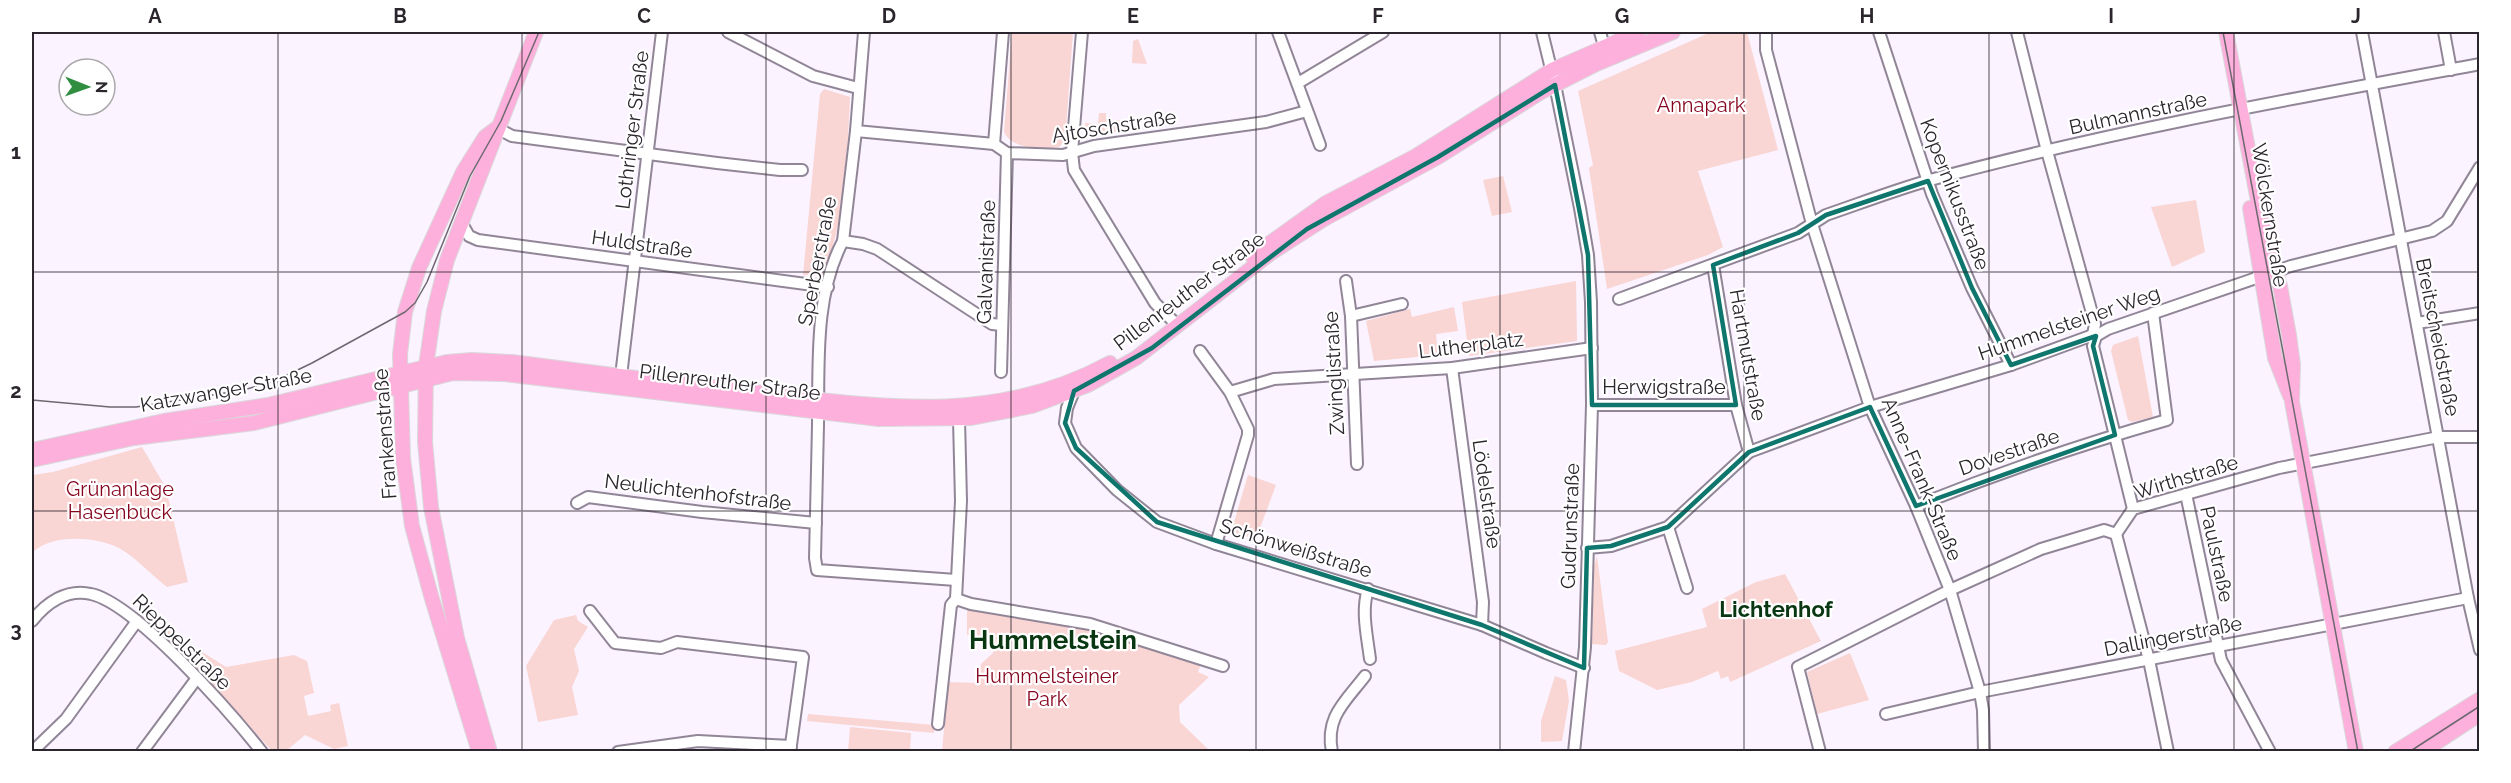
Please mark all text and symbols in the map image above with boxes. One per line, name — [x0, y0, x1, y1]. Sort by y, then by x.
text: A — [148, 4, 162, 28]
text: B — [393, 4, 407, 28]
text: C — [637, 4, 651, 28]
text: D — [882, 4, 896, 28]
text: E — [1127, 4, 1139, 28]
text: F — [1372, 4, 1384, 28]
text: G — [1615, 4, 1629, 28]
text: H — [1860, 4, 1874, 28]
text: I — [2108, 4, 2114, 28]
text: J — [2351, 4, 2361, 28]
street label: Lothringer Straße — [610, 49, 654, 211]
north arrow — [57, 57, 117, 117]
text: N — [92, 81, 111, 94]
street label: Bulmannstraße — [2067, 87, 2209, 139]
park label: Annapark — [1657, 93, 1746, 117]
street label: Ajtoschstraße — [1050, 104, 1178, 148]
street label: Kopernikusstraße — [1915, 115, 1995, 273]
text: 1 — [11, 140, 21, 164]
street label: Wölckernstraße — [2247, 141, 2293, 289]
street label: Sperberstraße — [793, 194, 841, 328]
street label: Galvanistraße — [972, 199, 1000, 325]
street label: Huldstraße — [590, 225, 694, 263]
street label: Pillenreuther Straße — [1109, 226, 1269, 355]
street label: Breitscheidstraße — [2411, 256, 2465, 418]
street label: Hummelsteiner Weg — [1975, 281, 2163, 365]
street label: Hartmutstraße — [1725, 287, 1771, 423]
street label: Zwinglistraße — [1319, 310, 1349, 435]
street label: Lutherplatz — [1417, 327, 1525, 363]
street label: Pillenreuther Straße — [638, 359, 822, 405]
street label: Katzwanger Straße — [138, 363, 314, 417]
street label: Frankenstraße — [368, 368, 402, 500]
street label: Herwigstraße — [1602, 375, 1726, 399]
text: 2 — [10, 379, 22, 403]
street label: Anne-Frank-Straße — [1877, 394, 1967, 564]
street label: Dovestraße — [1956, 423, 2063, 480]
street label: Lödelstraße — [1467, 438, 1507, 550]
street label: Wirthstraße — [2131, 450, 2241, 504]
street label: Gudrunstraße — [1556, 462, 1584, 589]
street label: Neulichtenhofstraße — [603, 469, 793, 515]
park label: Grünanlage Hasenbuck — [66, 477, 174, 524]
street label: Paulstraße — [2195, 504, 2239, 604]
street label: Schönweißstraße — [1217, 513, 1375, 583]
street label: Rieppelstraße — [128, 589, 237, 695]
district label: Lichtenhof — [1719, 596, 1834, 622]
street label: Dallingerstraße — [2102, 611, 2244, 661]
text: 3 — [10, 618, 22, 642]
district label: Hummelstein — [969, 625, 1137, 655]
park label: Hummelsteiner Park — [975, 664, 1119, 711]

